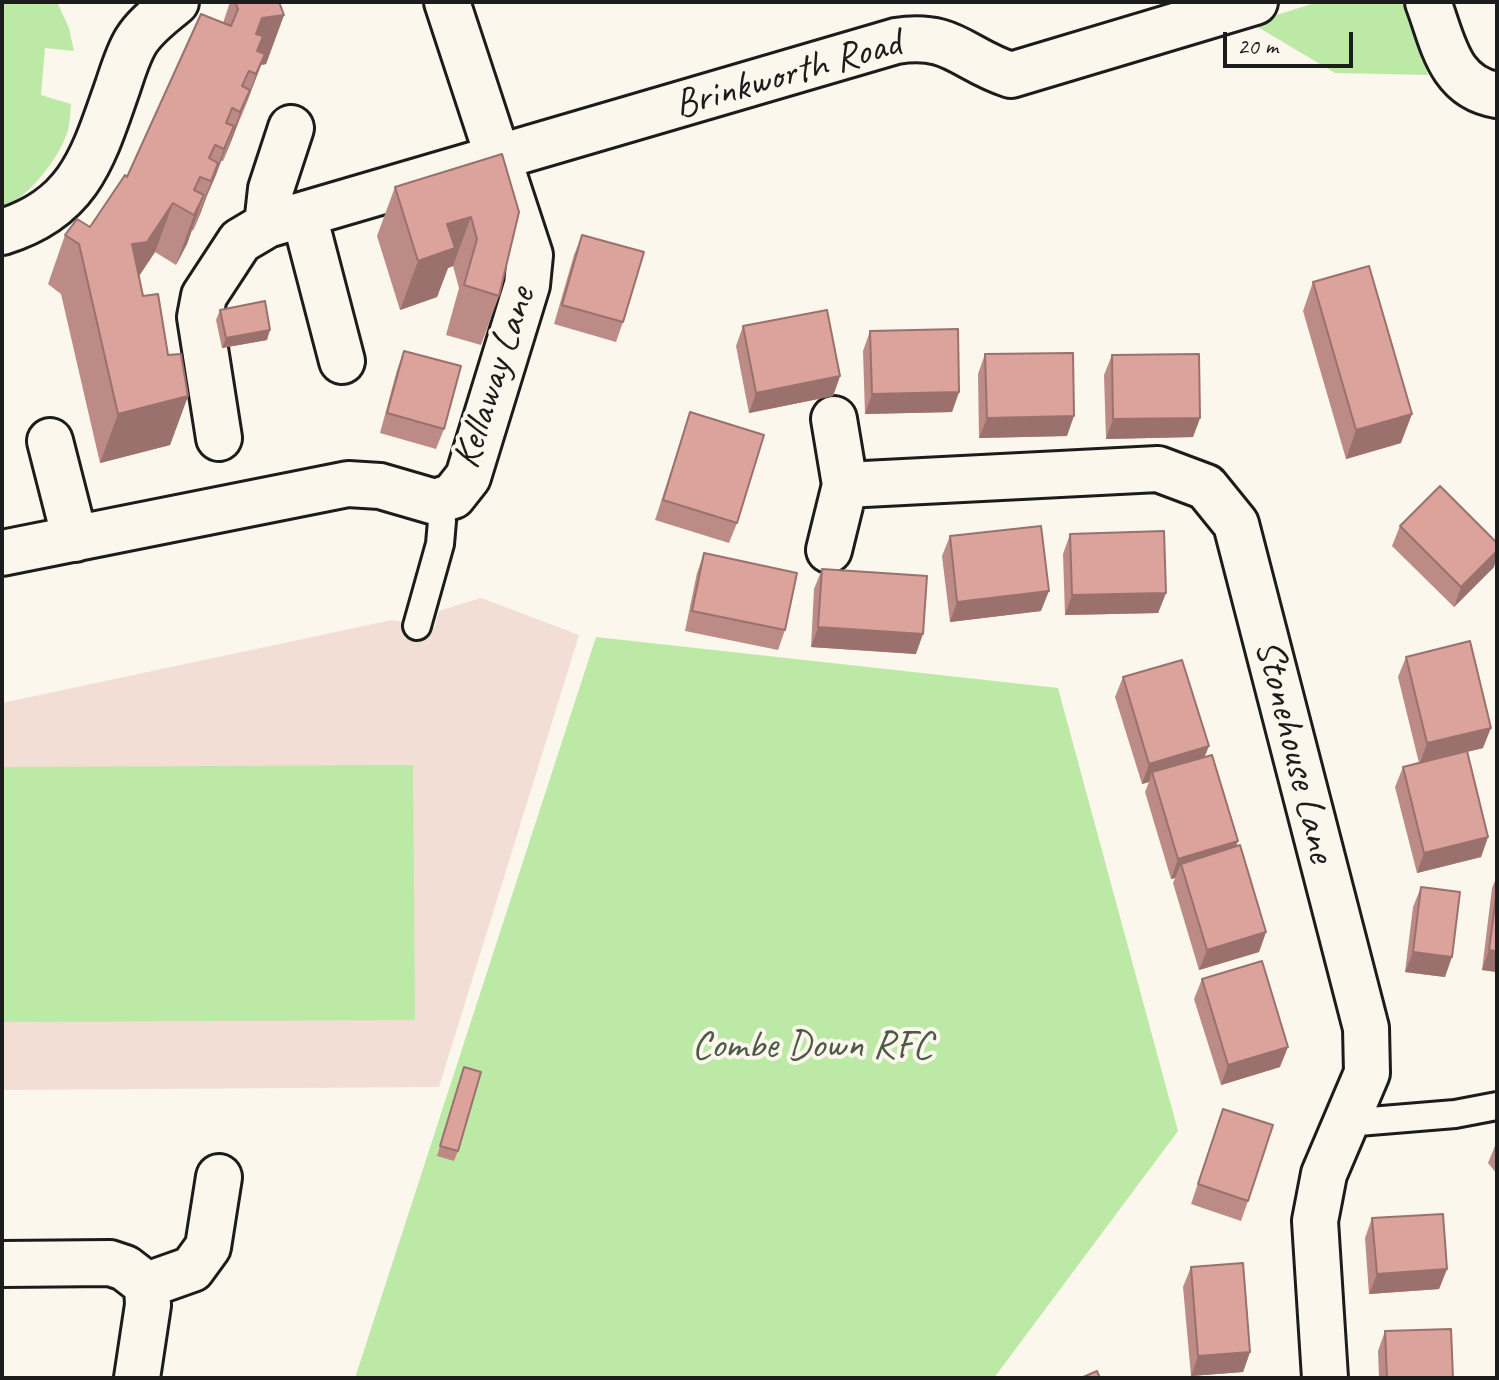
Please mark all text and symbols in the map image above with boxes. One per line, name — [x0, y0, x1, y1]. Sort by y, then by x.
scale bar — [1227, 16, 1357, 66]
street label: Brinkworth Road — [669, 20, 907, 130]
text: 20 m — [1237, 31, 1278, 61]
street label: Kellaway Lane — [443, 282, 547, 474]
street label: Stonehouse Lane — [1243, 635, 1345, 867]
park label: Combe Down RFC — [692, 1023, 932, 1071]

